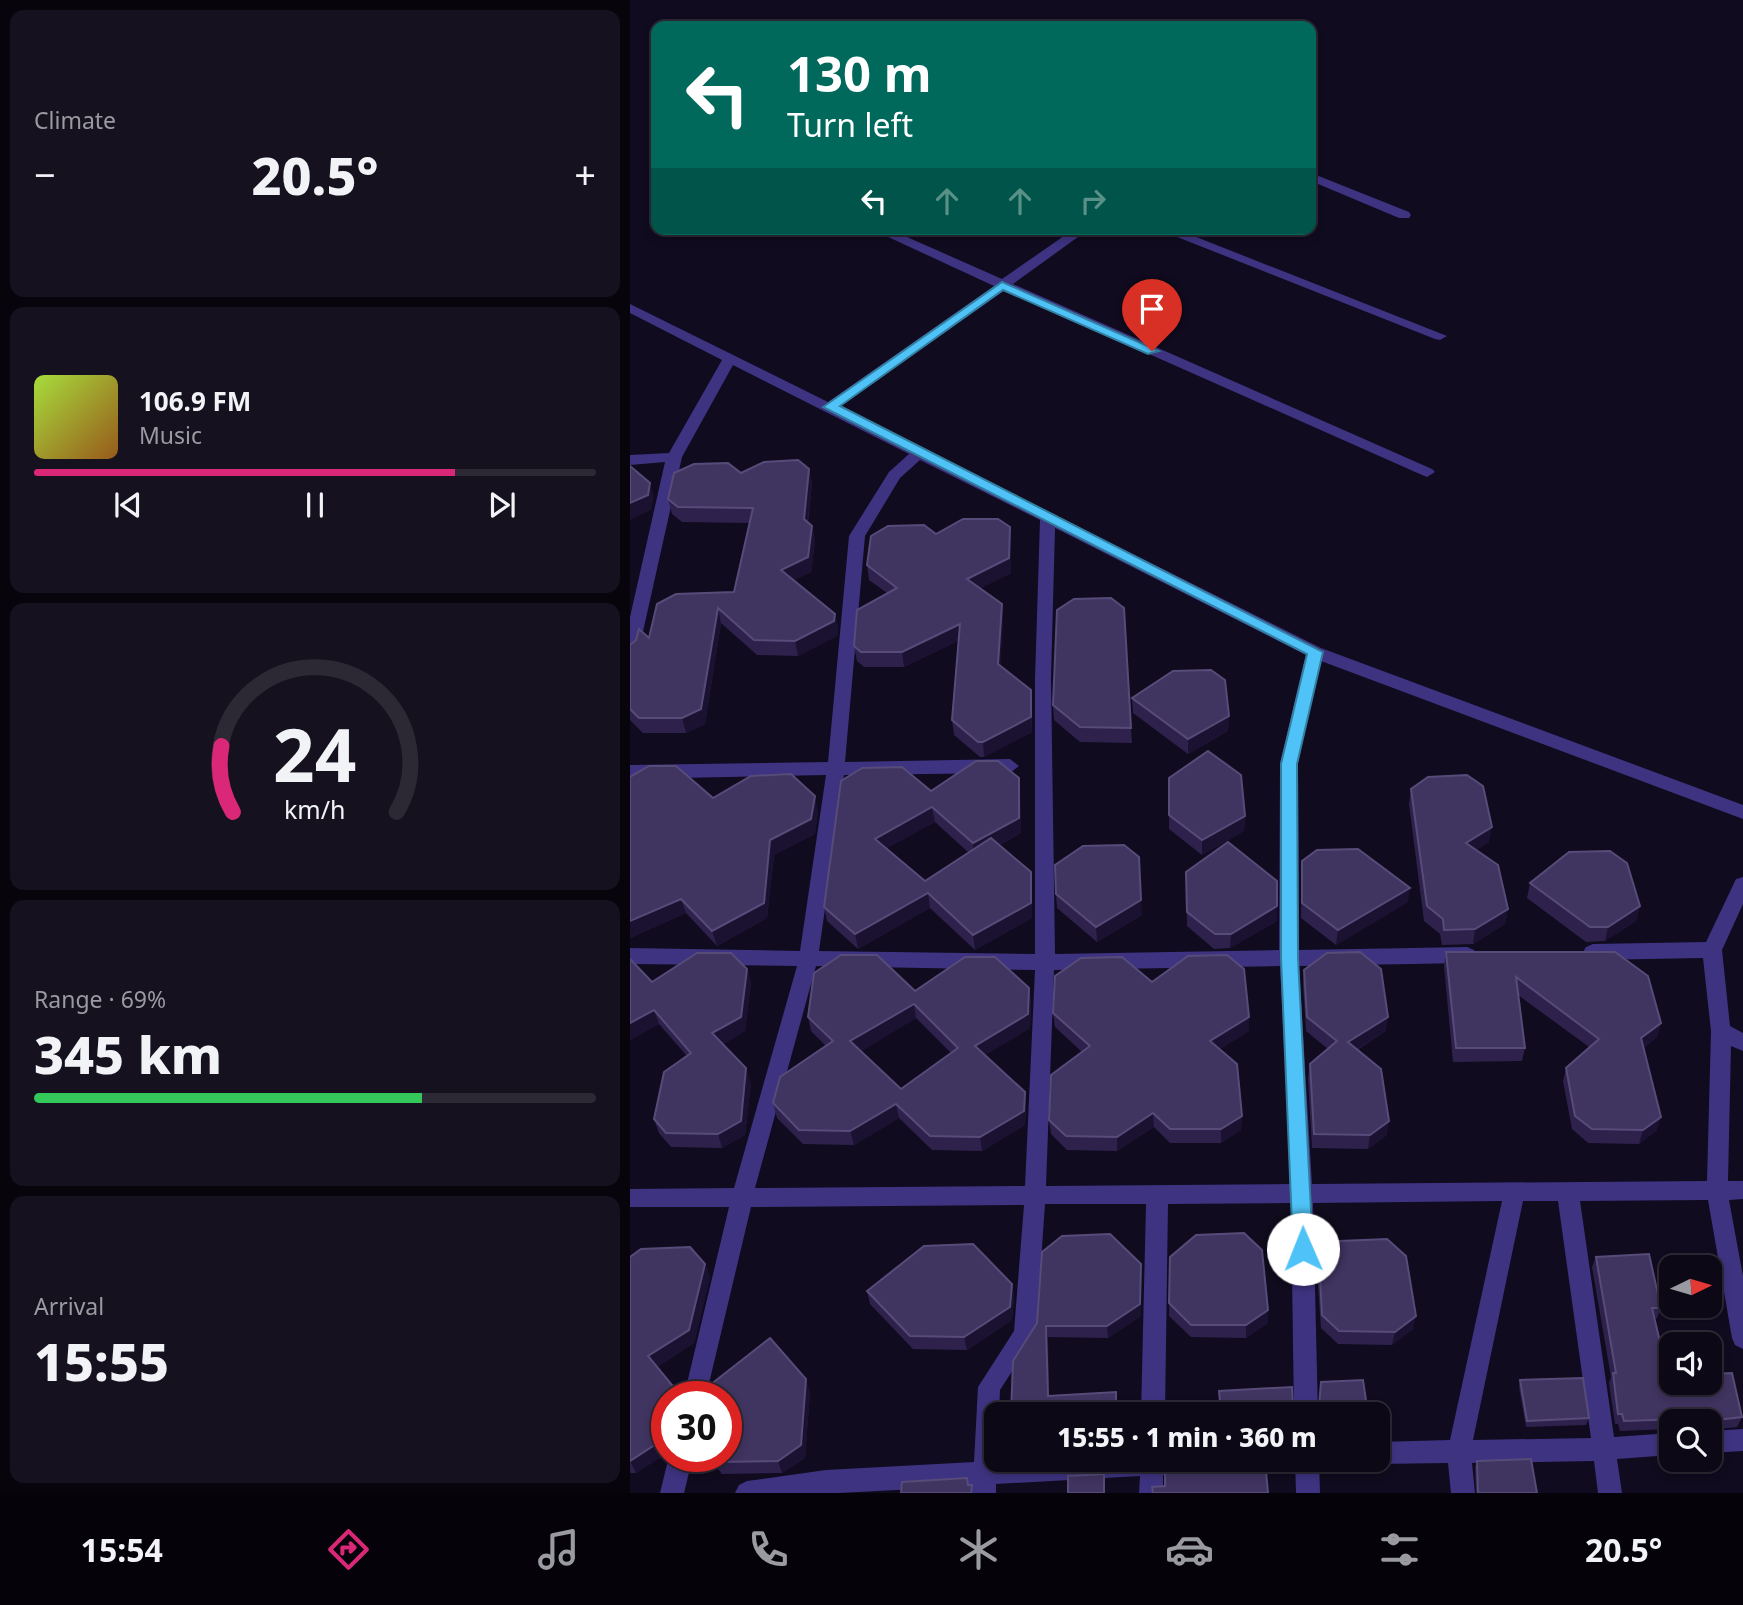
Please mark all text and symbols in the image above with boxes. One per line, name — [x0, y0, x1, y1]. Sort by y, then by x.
text: 130 m — [787, 40, 932, 106]
icon: left — [672, 49, 763, 140]
text: Turn left — [787, 103, 913, 146]
text: Climate — [34, 104, 116, 136]
text: 20.5° — [252, 139, 378, 210]
text: − — [34, 148, 56, 200]
text: + — [574, 148, 596, 200]
icon: left — [855, 182, 893, 220]
icon: ahead — [928, 182, 966, 220]
icon: ahead — [1001, 182, 1039, 220]
icon: right — [1074, 182, 1112, 220]
pin — [1122, 279, 1182, 351]
icon: arrive — [1133, 290, 1171, 328]
text: 106.9 FM — [139, 383, 251, 419]
text: Music — [139, 419, 202, 451]
icon: previous — [109, 486, 147, 524]
icon: pause — [296, 486, 334, 524]
icon: next — [483, 486, 521, 524]
text: 24 — [273, 705, 357, 804]
text: km/h — [284, 792, 346, 826]
text: Range · 69% — [34, 983, 166, 1015]
text: 345 km — [34, 1018, 222, 1089]
position arrow — [1266, 1212, 1340, 1286]
north arrow — [1659, 1255, 1722, 1318]
map controls — [1659, 1255, 1722, 1472]
text: Arrival — [34, 1290, 104, 1322]
text: 15:55 — [34, 1325, 169, 1396]
button: sound — [1659, 1332, 1722, 1395]
speed limit sign: 30 — [651, 1381, 742, 1472]
button: search — [1659, 1409, 1722, 1472]
text: 15:55 · 1 min · 360 m — [1057, 1419, 1317, 1455]
icon: directions — [324, 1525, 373, 1574]
icon: music — [534, 1525, 583, 1574]
icon: phone — [744, 1525, 793, 1574]
icon: climate — [954, 1525, 1003, 1574]
icon: car — [1165, 1525, 1214, 1574]
icon: filters — [1375, 1525, 1424, 1574]
text: 15:54 — [81, 1528, 163, 1571]
text: 20.5° — [1585, 1528, 1662, 1571]

